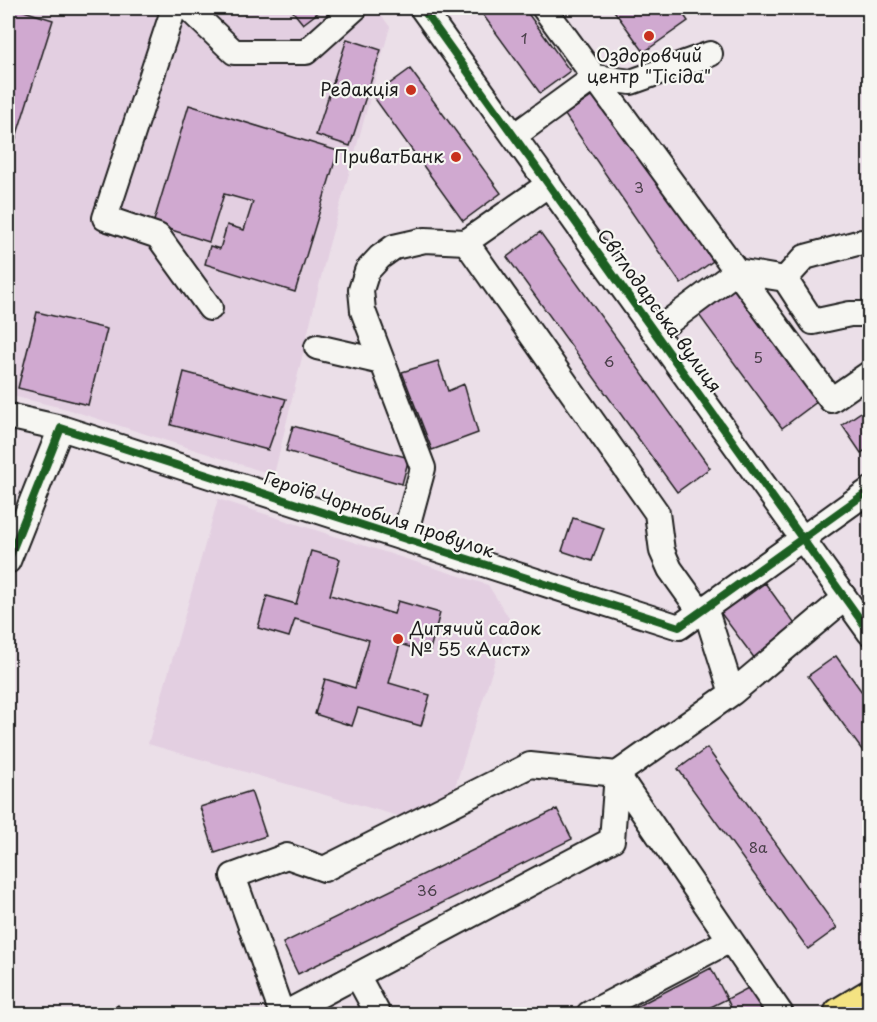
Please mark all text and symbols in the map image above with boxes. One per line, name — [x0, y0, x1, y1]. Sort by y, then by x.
house number: 1 — [521, 26, 527, 49]
marker: Оздоровчий центр "Тісіда" — [642, 29, 656, 43]
place label: Оздоровчий центр "Тісіда" — [587, 41, 711, 89]
place label: Редакція — [320, 75, 399, 102]
marker: Редакція — [404, 83, 418, 97]
place label: ПриватБанк — [334, 142, 444, 169]
marker: ПриватБанк — [449, 150, 463, 164]
house number: 3 — [634, 175, 644, 198]
street label: Світлодарська вулиця — [592, 223, 729, 398]
house number: 5 — [753, 345, 763, 368]
house number: 6 — [604, 349, 614, 372]
street label: Героїв Чорнобиля провулок — [261, 464, 499, 564]
place label: Дитячий садок № 55 «Аист» — [409, 614, 541, 662]
marker: Дитячий садок № 55 «Аист» — [391, 632, 405, 646]
house number: 8а — [749, 835, 768, 858]
house number: 36 — [417, 878, 437, 901]

